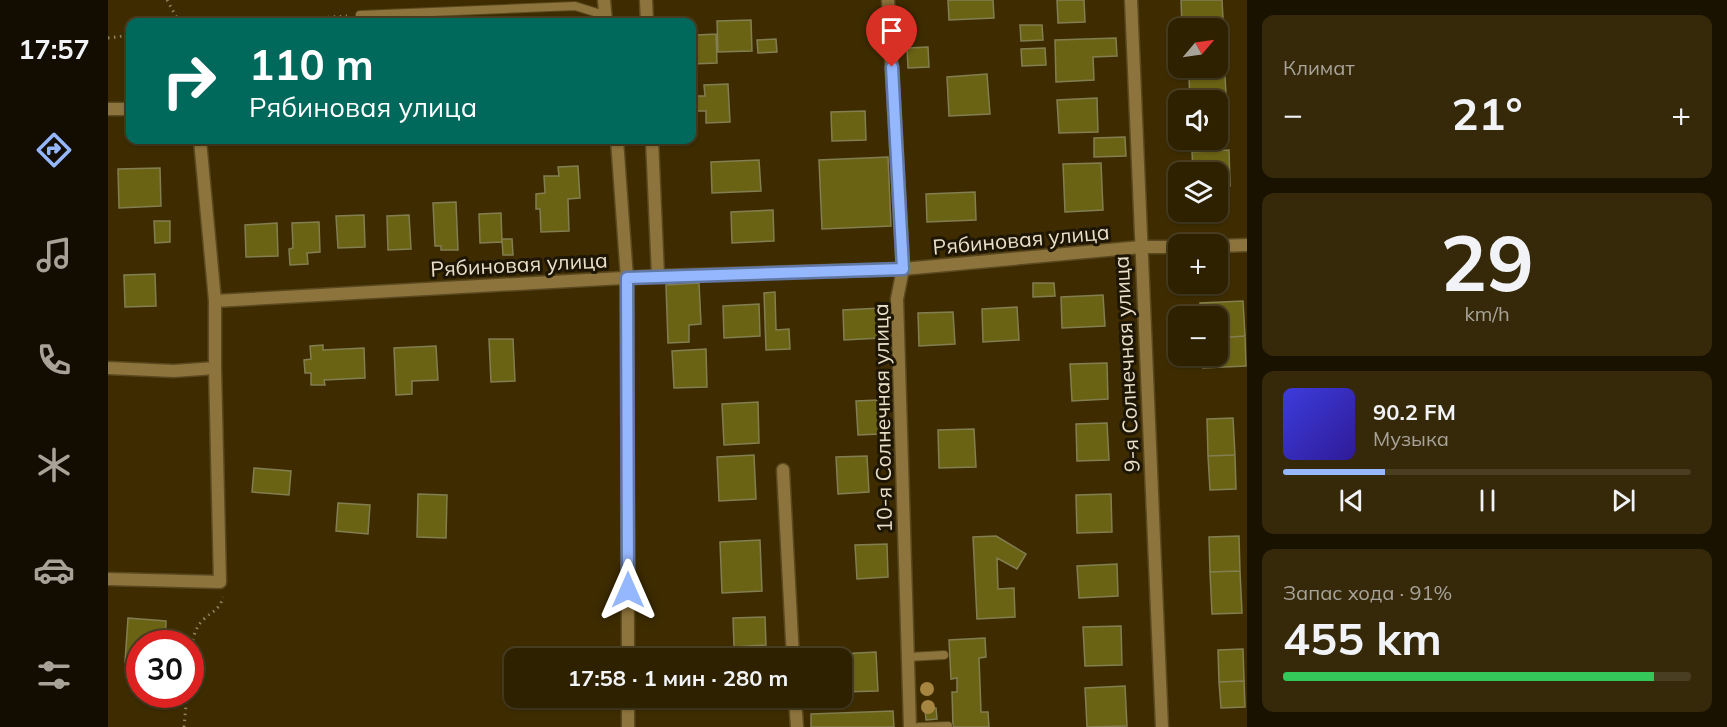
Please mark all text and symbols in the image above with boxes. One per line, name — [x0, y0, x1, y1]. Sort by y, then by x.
pin — [866, 5, 917, 67]
icon: arrive — [875, 14, 908, 47]
north arrow — [1168, 18, 1228, 78]
map controls — [1168, 18, 1228, 366]
text: 17:57 — [18, 32, 90, 66]
text: 110 m — [249, 38, 374, 91]
icon: right — [150, 42, 228, 120]
text: Климат — [1283, 55, 1355, 80]
text: 21° — [1451, 85, 1523, 141]
text: Рябиновая улица — [249, 90, 477, 124]
button: sound — [1168, 90, 1228, 150]
text: − — [1283, 93, 1303, 134]
text: + — [1671, 93, 1691, 134]
icon: directions — [33, 129, 75, 171]
button: layers — [1168, 162, 1228, 222]
text: 29 — [1440, 213, 1534, 311]
street label: Рябиновая улица — [931, 218, 1111, 260]
icon: music — [33, 234, 75, 276]
button: + — [1168, 234, 1228, 294]
street label: Рябиновая улица — [430, 246, 608, 282]
street label: 9-я Солнечная улица — [1107, 255, 1145, 473]
text: km/h — [1464, 301, 1510, 326]
street label: 10-я Солнечная улица — [867, 303, 897, 533]
button: − — [1168, 306, 1228, 366]
icon: phone — [33, 339, 75, 381]
text: 90.2 FM — [1373, 398, 1456, 426]
text: Музыка — [1373, 426, 1449, 451]
icon: climate — [33, 444, 75, 486]
icon: previous — [1335, 484, 1368, 517]
icon: pause — [1471, 484, 1504, 517]
icon: next — [1607, 484, 1640, 517]
icon: car — [33, 549, 75, 591]
position arrow — [596, 558, 660, 622]
text: Запас хода · 91% — [1283, 580, 1452, 605]
text: 455 km — [1283, 610, 1442, 666]
speed limit sign: 30 — [126, 630, 204, 708]
icon: filters — [33, 654, 75, 696]
text: 17:58 · 1 мин · 280 m — [568, 664, 788, 692]

